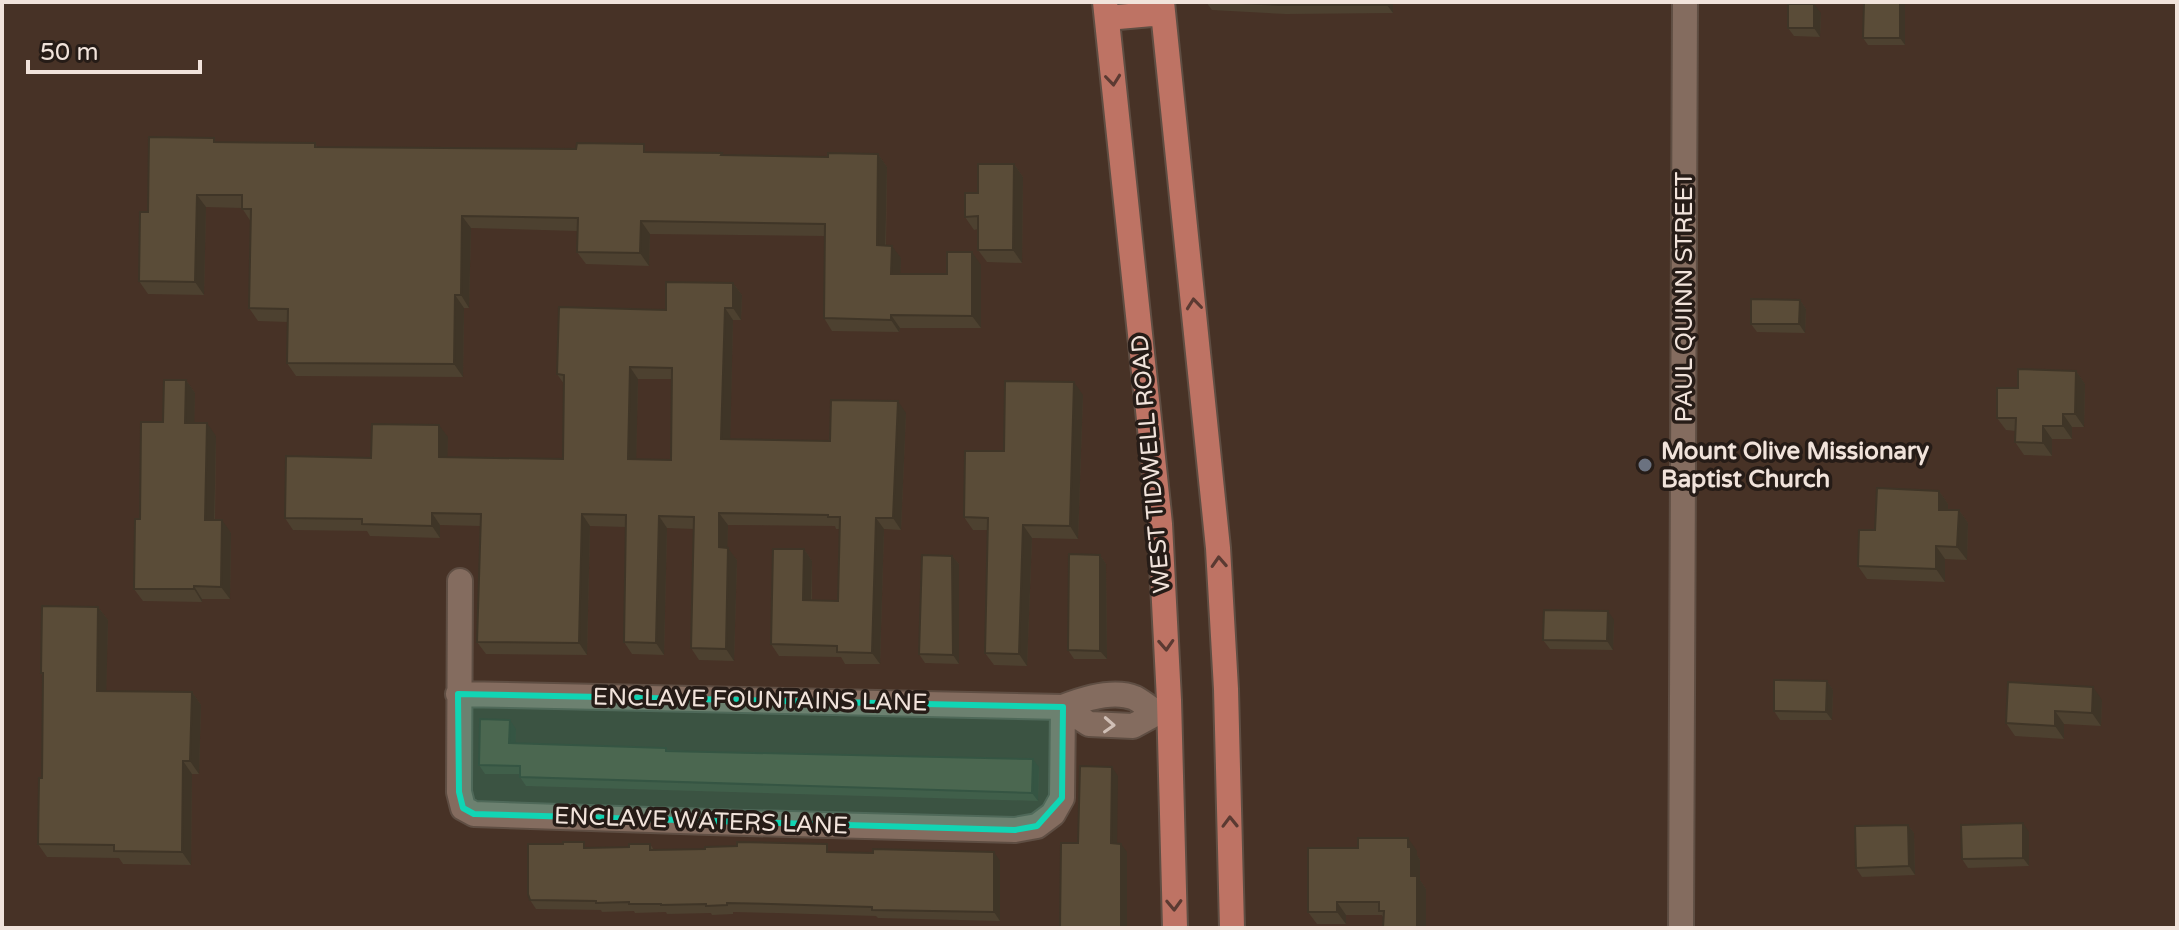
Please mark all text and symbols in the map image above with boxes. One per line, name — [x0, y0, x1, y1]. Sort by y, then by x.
scale bar — [28, 24, 200, 74]
text: 50 m — [40, 38, 98, 67]
one-way arrow — [1105, 74, 1122, 87]
street label: PAUL QUINN STREET — [1670, 171, 1699, 422]
one-way arrow — [1185, 297, 1202, 310]
street label: WEST TIDWELL ROAD — [1125, 334, 1177, 594]
place label: Mount Olive Missionary Baptist Church — [1661, 437, 1929, 494]
marker: Mount Olive Missionary Baptist Church — [1636, 456, 1654, 474]
one-way arrow — [1211, 555, 1228, 568]
one-way arrow — [1157, 639, 1174, 652]
street label: ENCLAVE FOUNTAINS LANE — [592, 683, 928, 717]
one-way arrow — [1103, 716, 1116, 733]
street label: ENCLAVE WATERS LANE — [553, 801, 849, 841]
one-way arrow — [1221, 815, 1238, 828]
one-way arrow — [1165, 899, 1183, 912]

